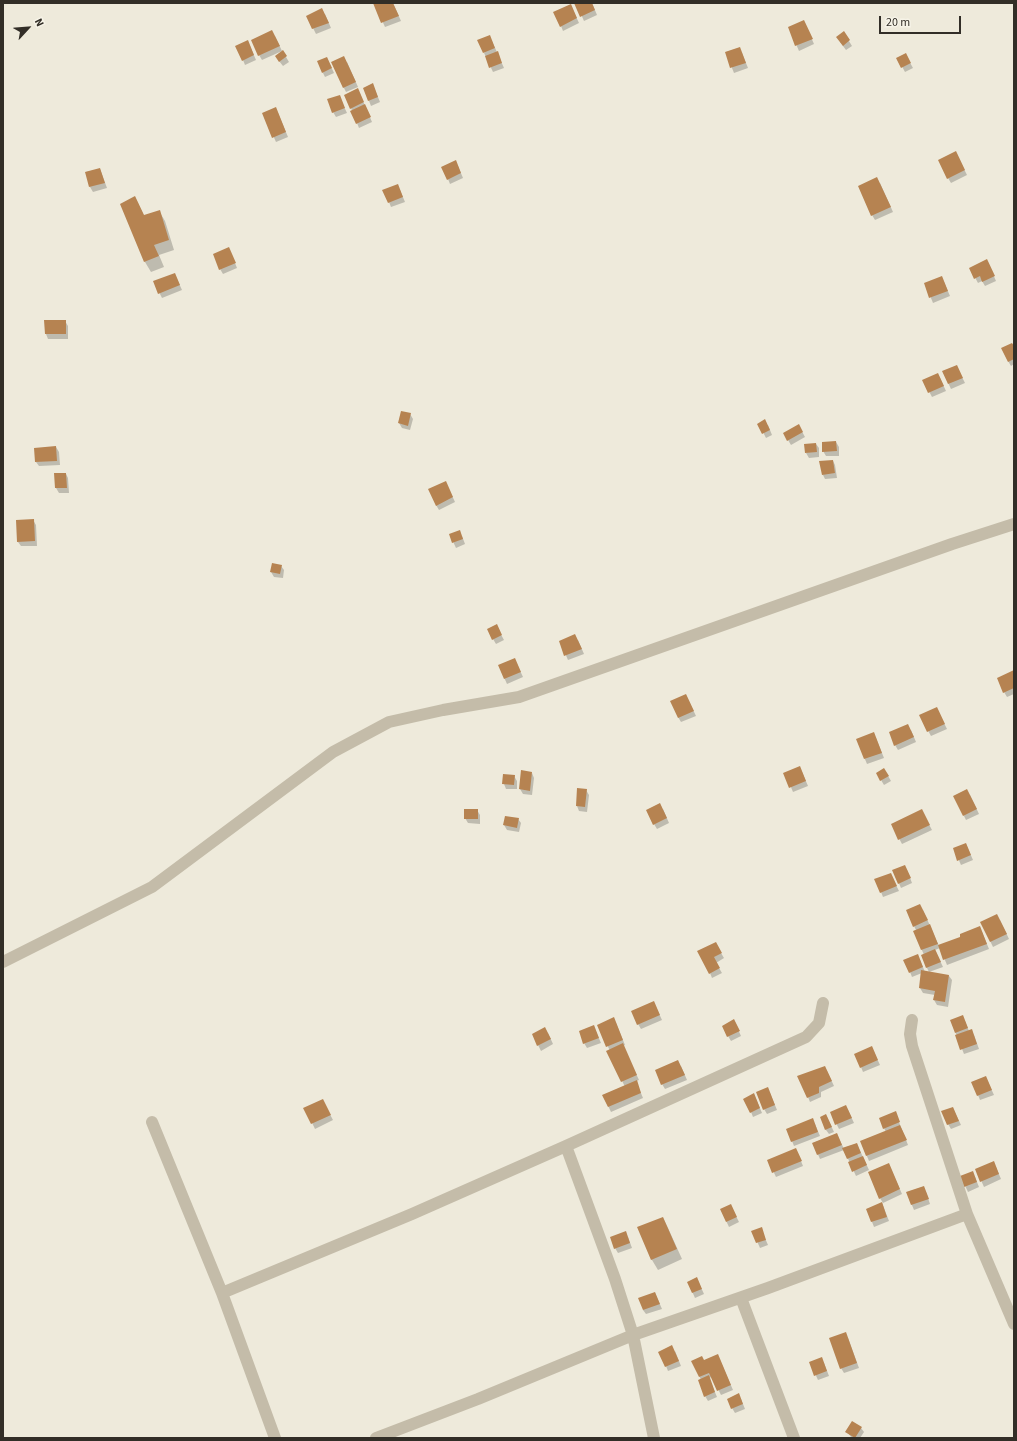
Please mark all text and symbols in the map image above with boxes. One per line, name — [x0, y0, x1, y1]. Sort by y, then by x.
north arrow — [8, 8, 48, 48]
scale bar — [881, 8, 963, 34]
text: 20 m — [886, 14, 910, 31]
text: N — [31, 16, 48, 29]

